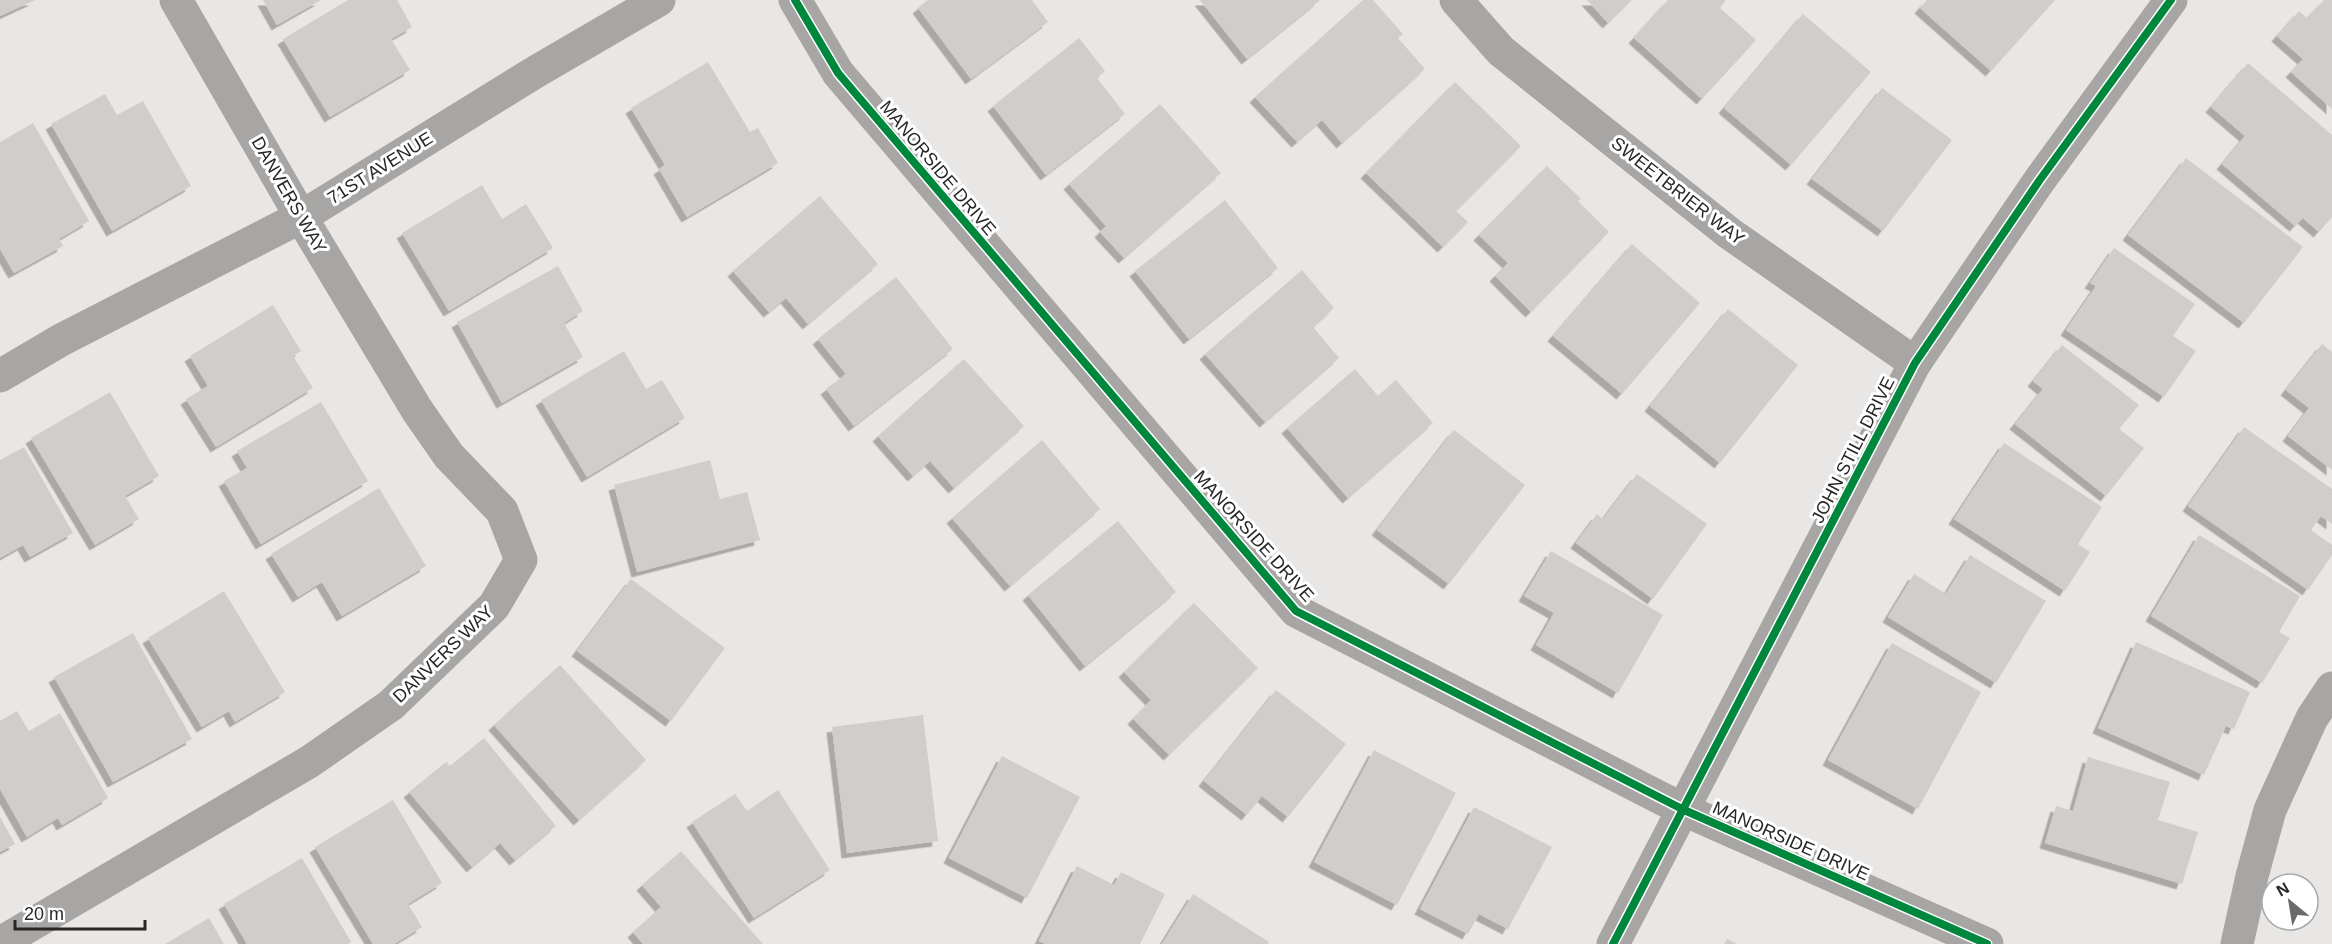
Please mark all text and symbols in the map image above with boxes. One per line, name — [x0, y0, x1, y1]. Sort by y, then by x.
street label: MANORSIDE DRIVE — [876, 97, 1000, 239]
street label: 71ST AVENUE — [324, 128, 436, 208]
street label: DANVERS WAY — [248, 133, 330, 257]
street label: SWEETBRIER WAY — [1608, 133, 1748, 249]
street label: JOHN STILL DRIVE — [1807, 374, 1899, 526]
street label: MANORSIDE DRIVE — [1190, 467, 1318, 605]
street label: DANVERS WAY — [389, 601, 497, 707]
street label: MANORSIDE DRIVE — [1710, 797, 1872, 885]
north arrow — [2260, 872, 2320, 932]
text: N — [2273, 879, 2292, 900]
scale bar — [15, 893, 146, 931]
text: 20 m — [24, 904, 64, 924]

